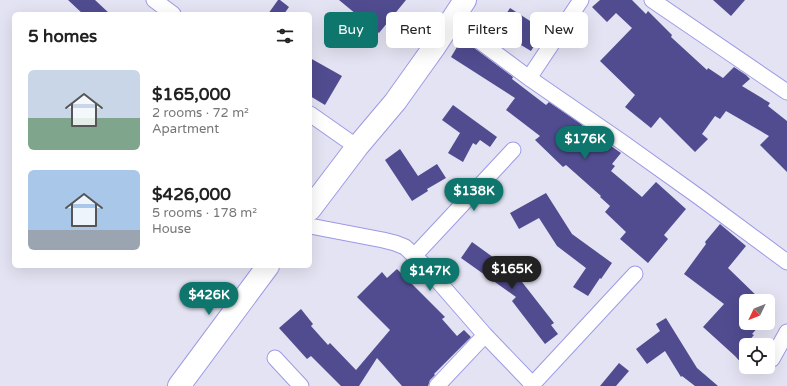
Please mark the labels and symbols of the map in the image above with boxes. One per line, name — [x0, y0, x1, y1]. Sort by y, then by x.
pin: $176K — [557, 126, 613, 160]
pin: $138K — [446, 178, 502, 212]
pin: $165K — [484, 256, 540, 290]
pin: $147K — [402, 258, 458, 292]
pin: $426K — [181, 282, 237, 316]
north arrow — [739, 294, 775, 330]

